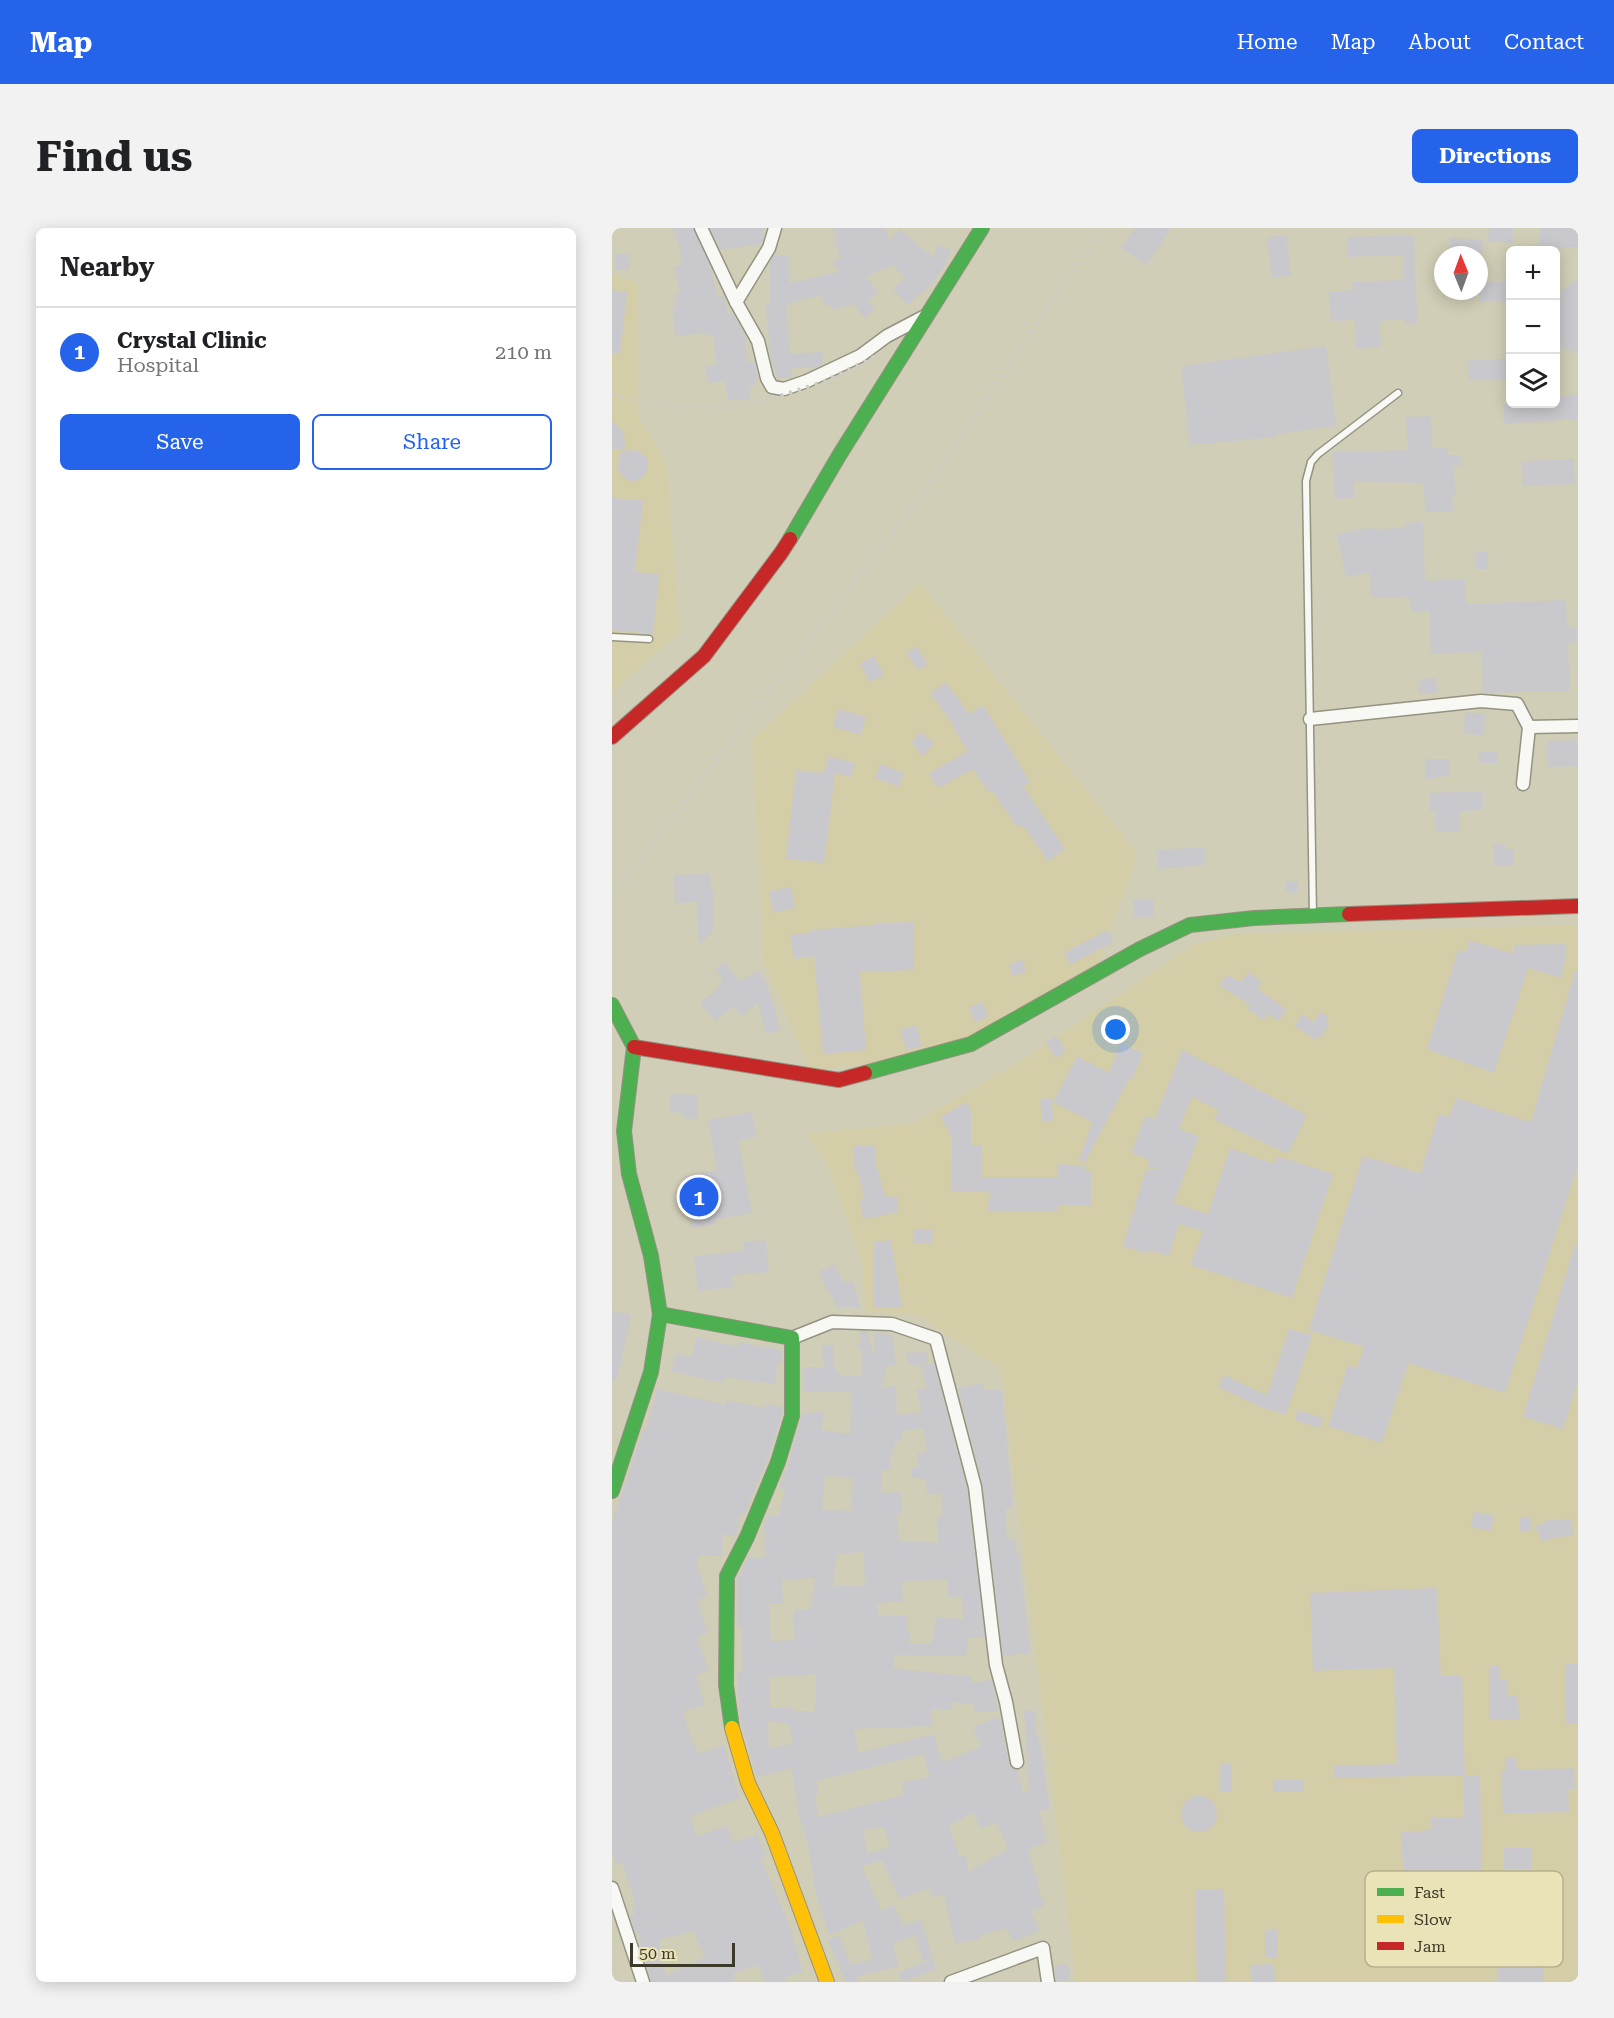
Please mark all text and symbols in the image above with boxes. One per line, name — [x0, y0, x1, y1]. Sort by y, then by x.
text: Map — [30, 26, 92, 59]
text: Home — [1237, 30, 1298, 54]
text: Map — [1331, 30, 1376, 54]
text: About — [1409, 30, 1471, 54]
text: Contact — [1504, 30, 1584, 54]
button: Directions — [1412, 129, 1578, 183]
text: Find us — [36, 132, 193, 181]
north arrow — [1434, 246, 1488, 300]
map controls — [1506, 246, 1560, 408]
button: + — [1506, 246, 1560, 300]
text: Nearby — [60, 252, 154, 282]
button: − — [1506, 300, 1560, 354]
text: Crystal Clinic — [117, 328, 267, 353]
text: 1 — [74, 340, 85, 364]
text: 210 m — [495, 340, 552, 364]
text: Hospital — [117, 353, 199, 377]
button: layers — [1506, 354, 1560, 408]
button: Save — [60, 414, 300, 470]
button: Share — [312, 414, 552, 470]
your location — [1101, 1015, 1130, 1044]
pin: 1 — [680, 1174, 718, 1220]
legend — [1365, 1871, 1563, 1967]
text: Fast — [1414, 1883, 1445, 1902]
text: Slow — [1414, 1910, 1452, 1929]
text: Jam — [1414, 1937, 1446, 1956]
scale bar — [630, 1940, 735, 1968]
text: 50 m — [639, 1944, 676, 1963]

